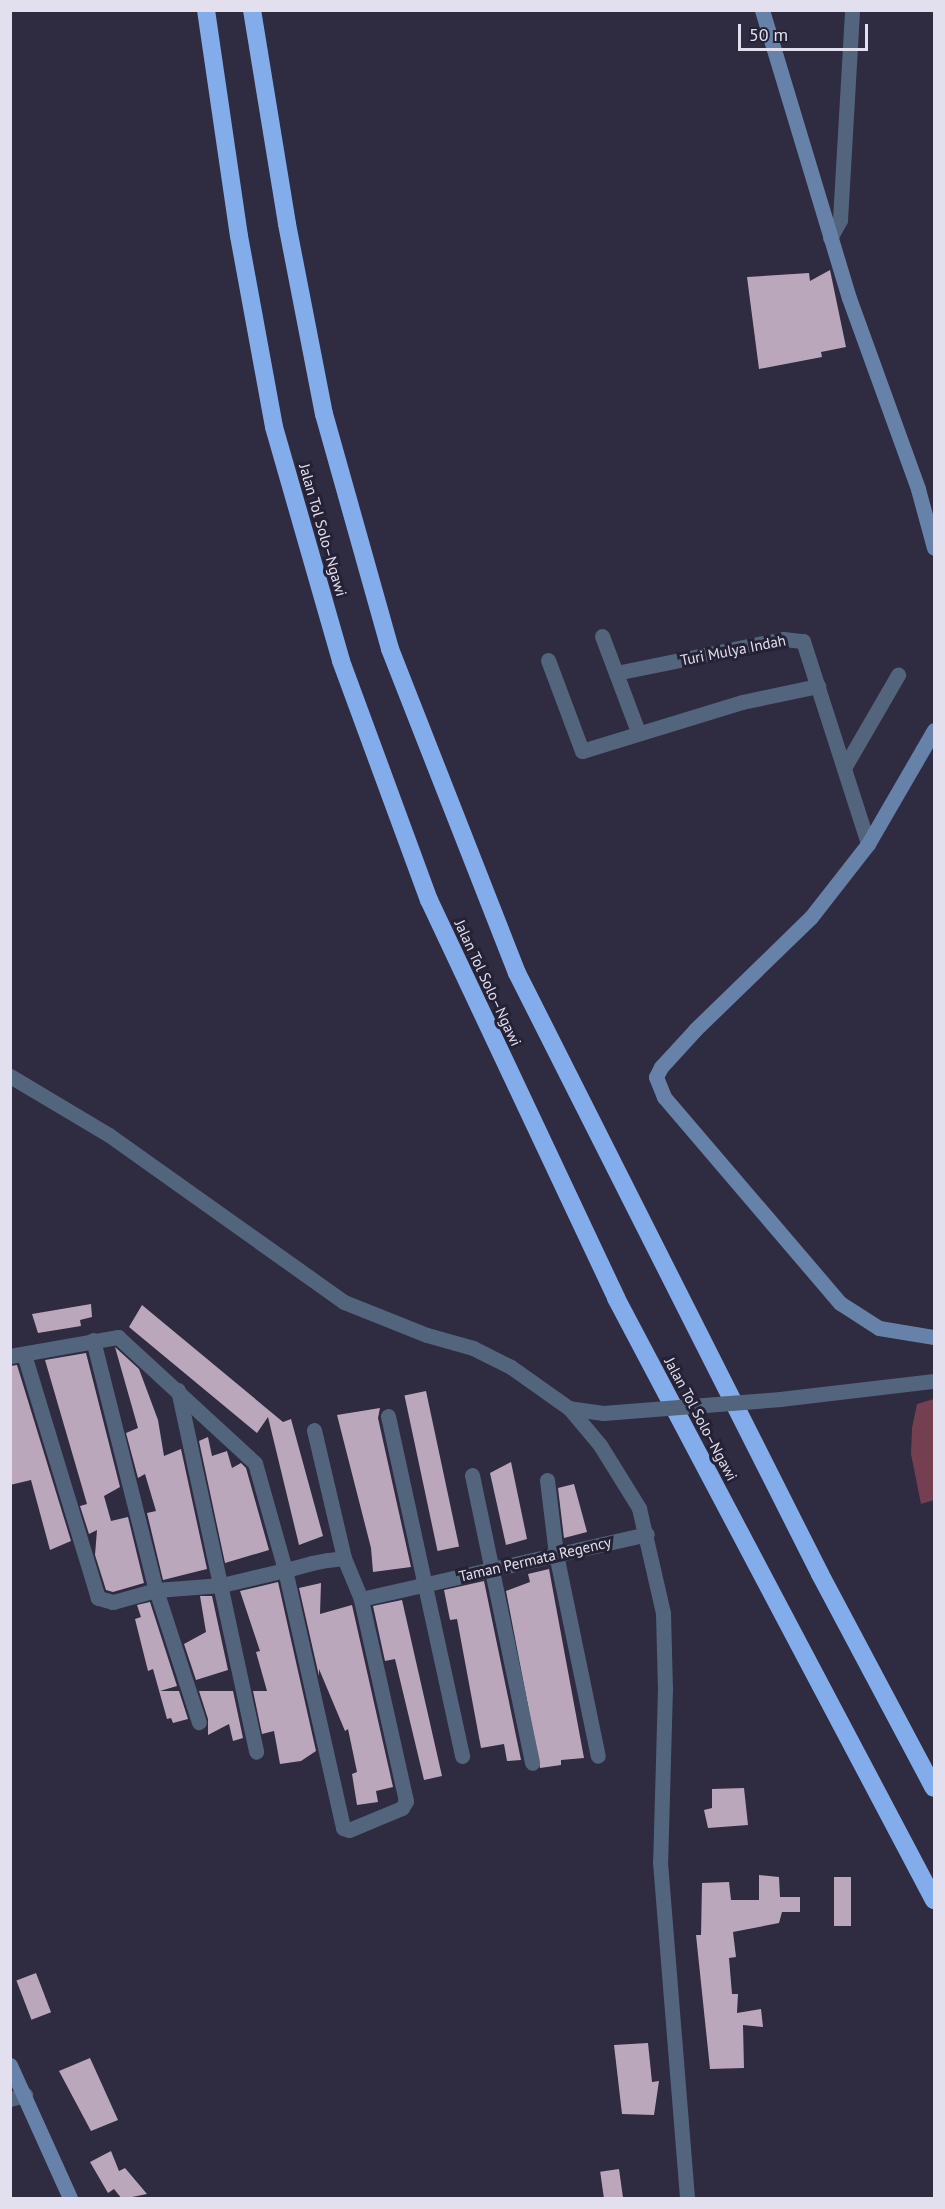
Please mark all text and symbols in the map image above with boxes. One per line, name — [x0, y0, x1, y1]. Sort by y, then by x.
scale bar — [741, 12, 872, 50]
text: 50 m — [749, 23, 788, 46]
street label: Jalan Tol Solo–Ngawi — [295, 461, 351, 599]
street label: Turi Mulya Indah — [679, 631, 787, 669]
street label: Jalan Tol Solo–Ngawi — [451, 917, 525, 1049]
street label: Jalan Tol Solo–Ngawi — [661, 1354, 741, 1484]
street label: Taman Permata Regency — [457, 1533, 613, 1585]

